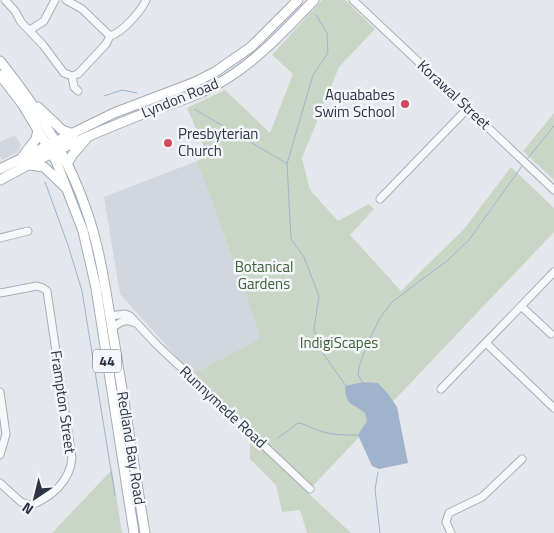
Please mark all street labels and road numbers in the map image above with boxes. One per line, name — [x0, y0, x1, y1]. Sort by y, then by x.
street label: Korawal Street — [412, 54, 497, 135]
street label: Lyndon Road — [138, 72, 222, 123]
street label: Frampton Street — [45, 349, 82, 456]
road number: 44 — [93, 350, 121, 372]
street label: Runnymede Road — [175, 360, 272, 453]
street label: Redland Bay Road — [111, 390, 152, 506]

